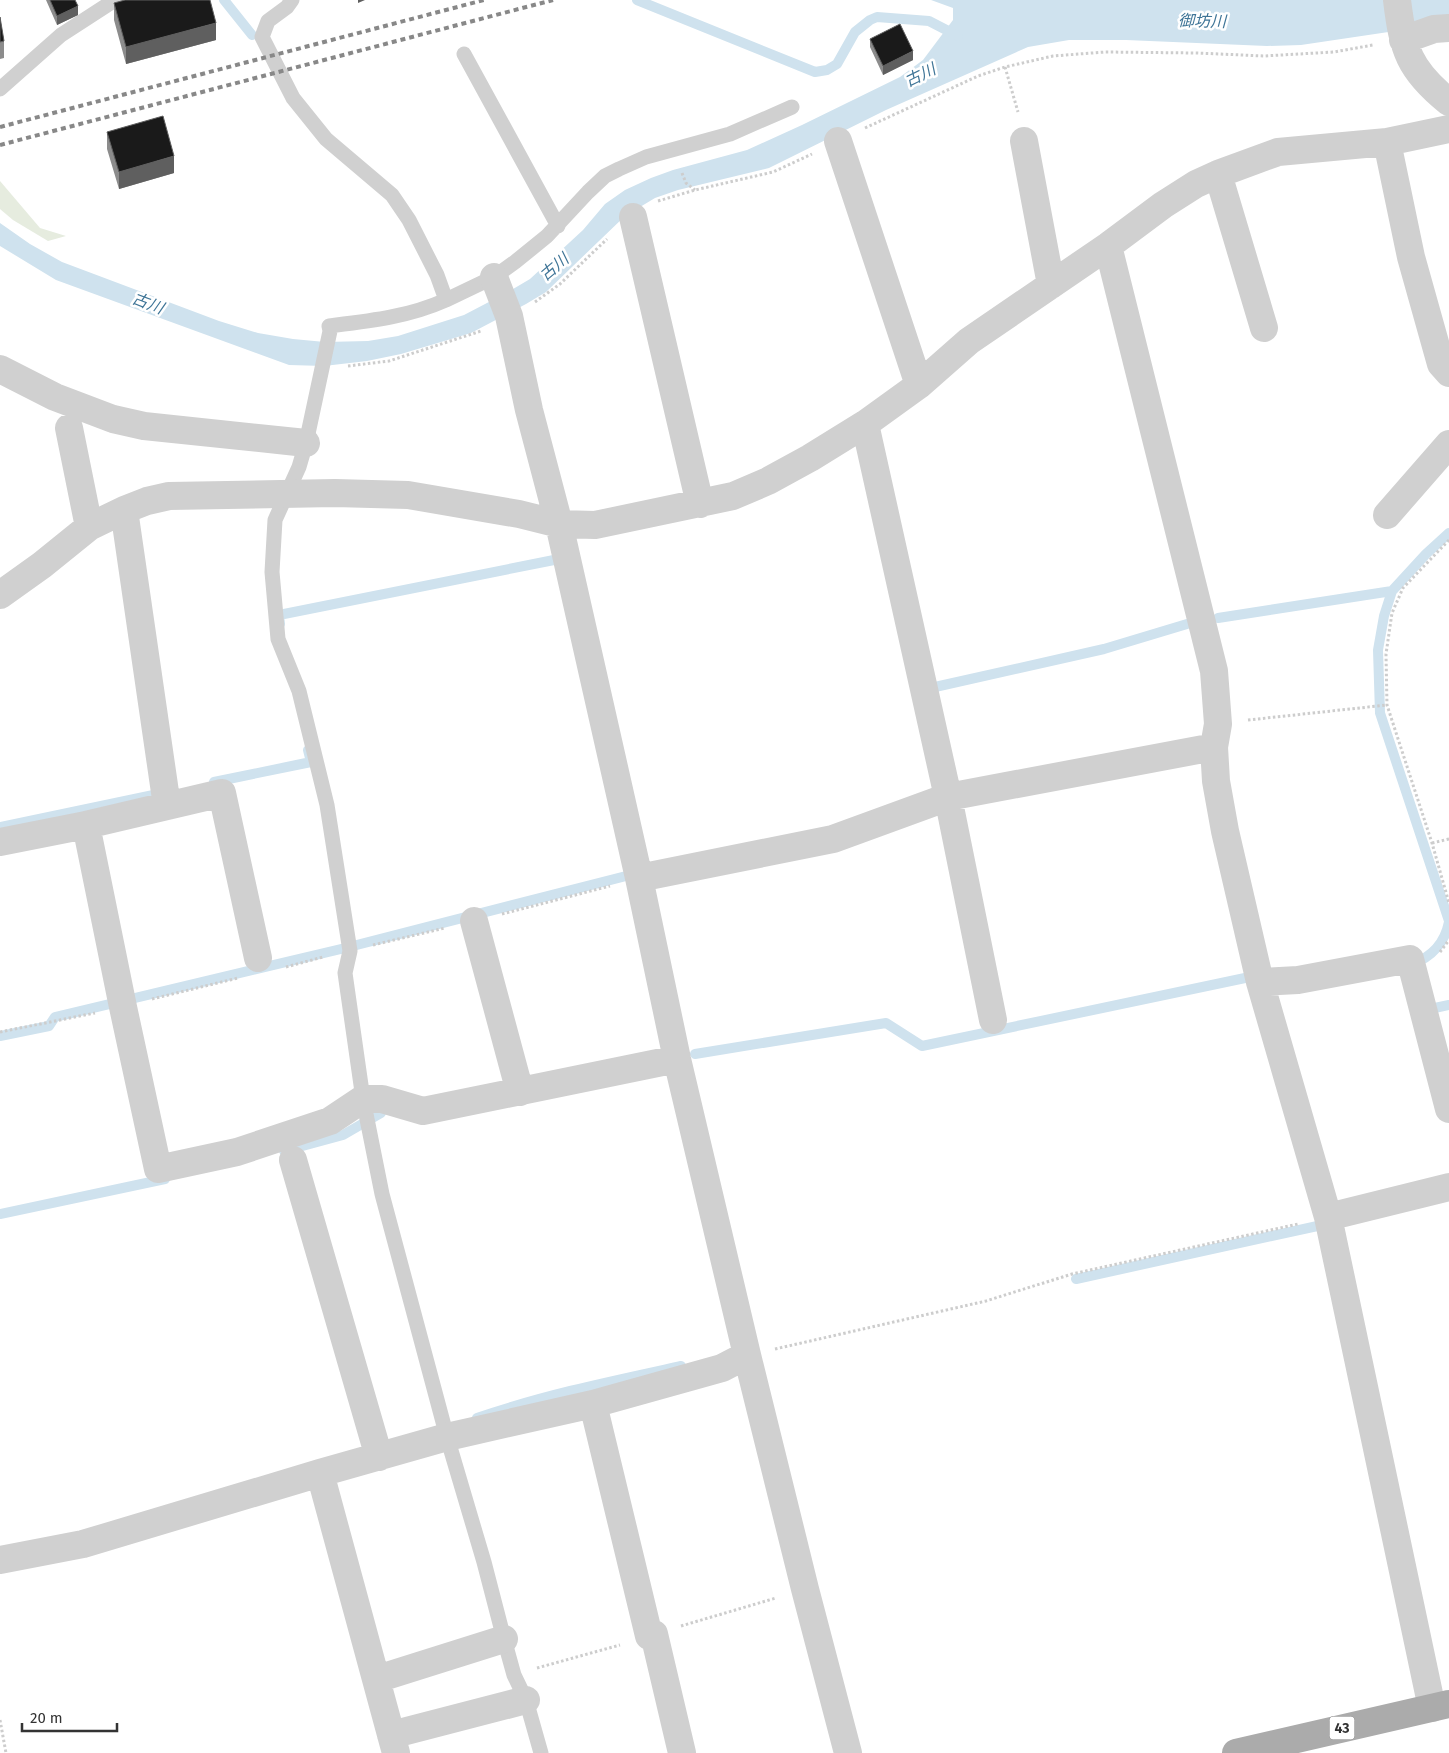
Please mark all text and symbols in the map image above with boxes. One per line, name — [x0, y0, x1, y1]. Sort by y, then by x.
water label: 御坊川 — [1178, 11, 1228, 31]
water label: 古川 — [901, 59, 940, 91]
water label: 古川 — [536, 248, 574, 285]
water label: 古川 — [130, 288, 168, 318]
scale bar — [22, 1700, 118, 1732]
text: 20 m — [30, 1709, 63, 1727]
road number: 43 — [1330, 1716, 1354, 1740]

